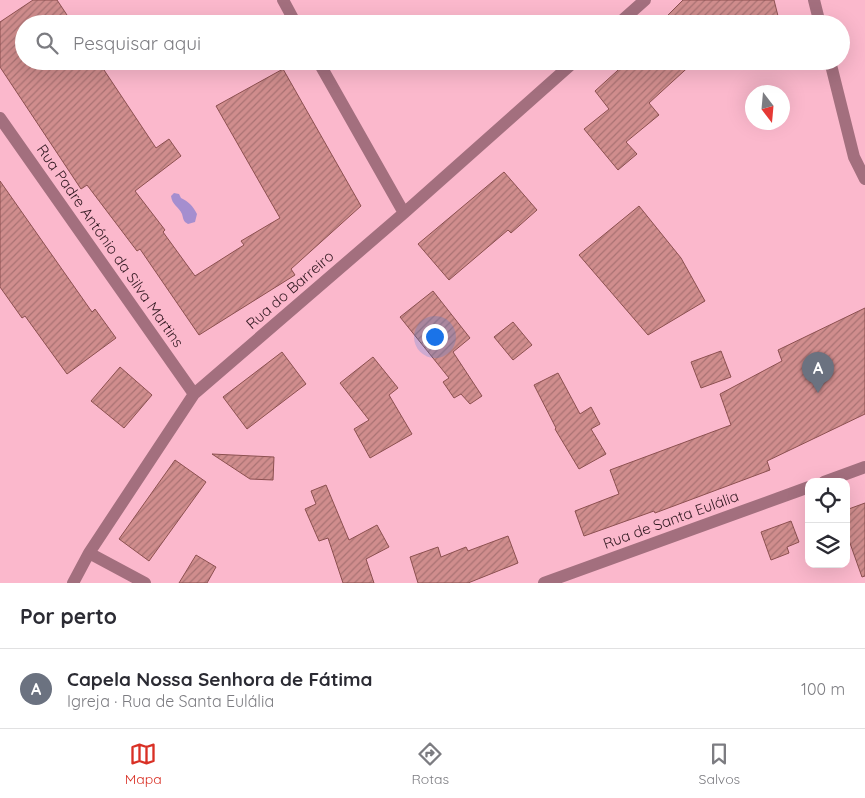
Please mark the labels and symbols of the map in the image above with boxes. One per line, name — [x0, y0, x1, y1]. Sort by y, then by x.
north arrow — [745, 85, 790, 130]
street label: Rua Padre António da Silva Martins — [33, 140, 188, 351]
street label: Rua do Barreiro — [242, 246, 337, 333]
your location — [422, 324, 448, 350]
pin: A — [802, 352, 834, 393]
street label: Rua de Santa Eulália — [600, 486, 741, 553]

